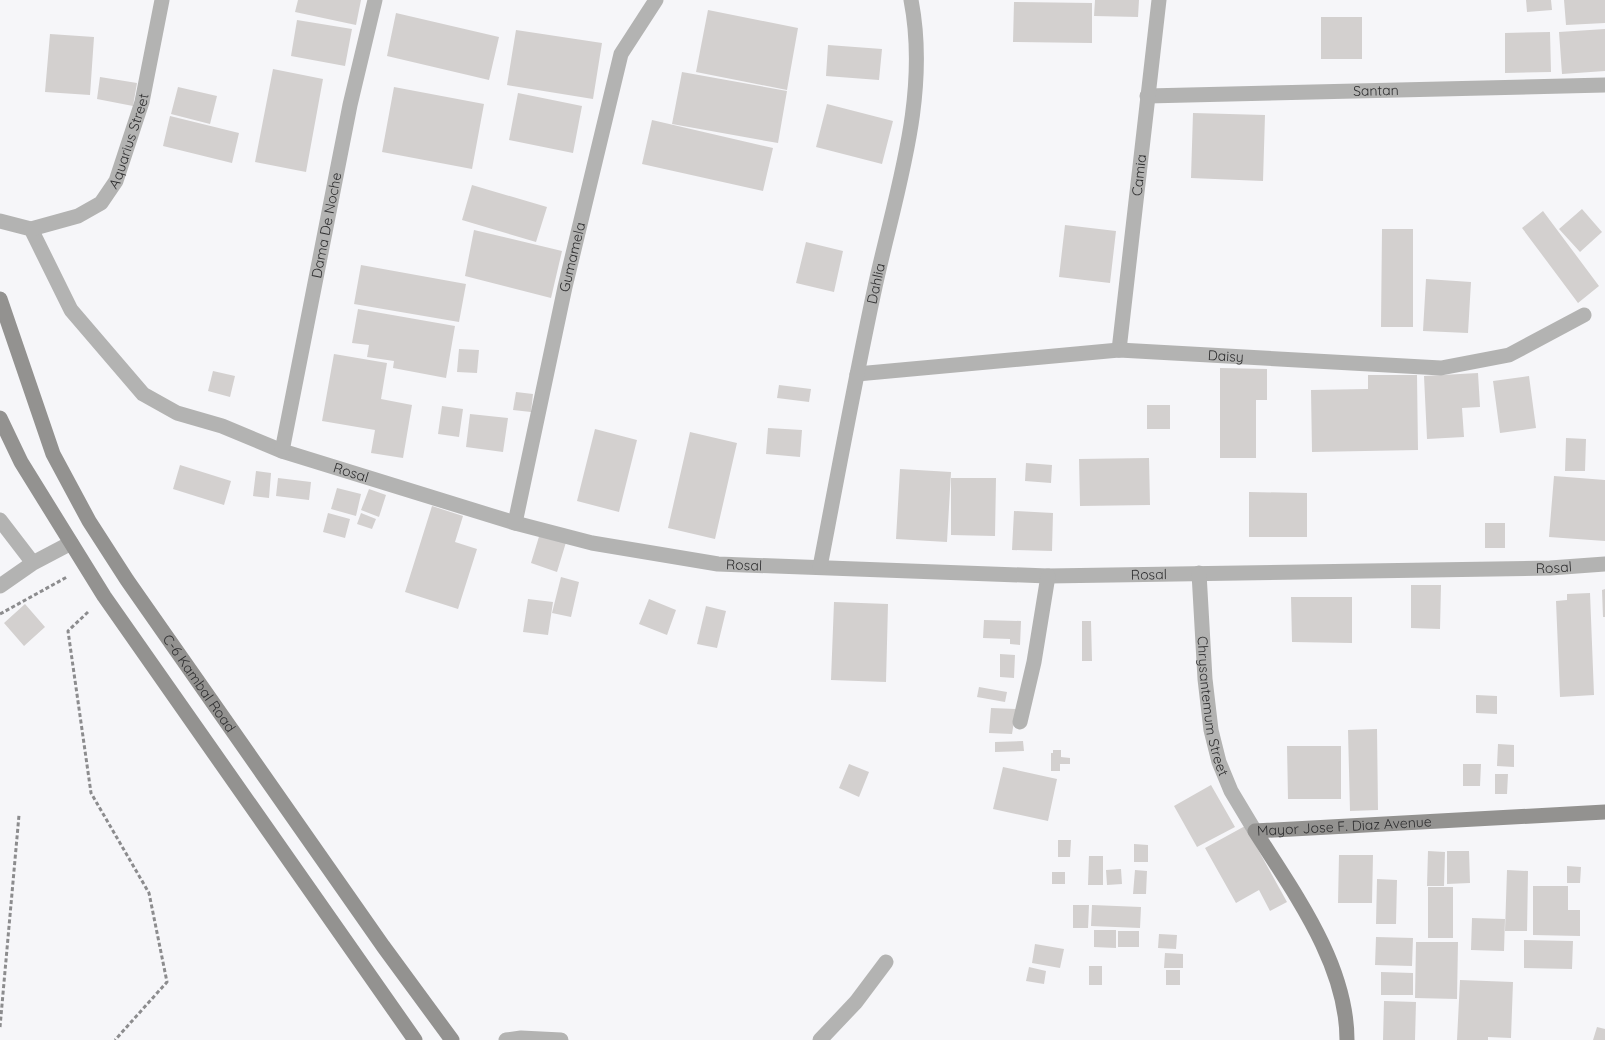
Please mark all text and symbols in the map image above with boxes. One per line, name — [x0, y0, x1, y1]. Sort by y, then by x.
street label: Santan — [1353, 81, 1399, 100]
street label: Aquarius Street — [104, 92, 153, 192]
street label: Camia — [1128, 153, 1150, 197]
street label: Dama De Noche — [307, 171, 346, 280]
street label: Gumamela — [555, 220, 589, 294]
street label: Dahlia — [863, 261, 889, 305]
street label: Daisy — [1207, 346, 1244, 366]
street label: Rosal — [331, 458, 371, 486]
street label: Rosal — [726, 555, 762, 575]
street label: Rosal — [1536, 557, 1572, 577]
street label: Rosal — [1131, 565, 1167, 584]
street label: C-6 Kambal Road — [159, 631, 240, 736]
street label: Chrysantemum Street — [1194, 635, 1233, 779]
street label: Mayor Jose F. Diaz Avenue — [1257, 812, 1432, 840]

